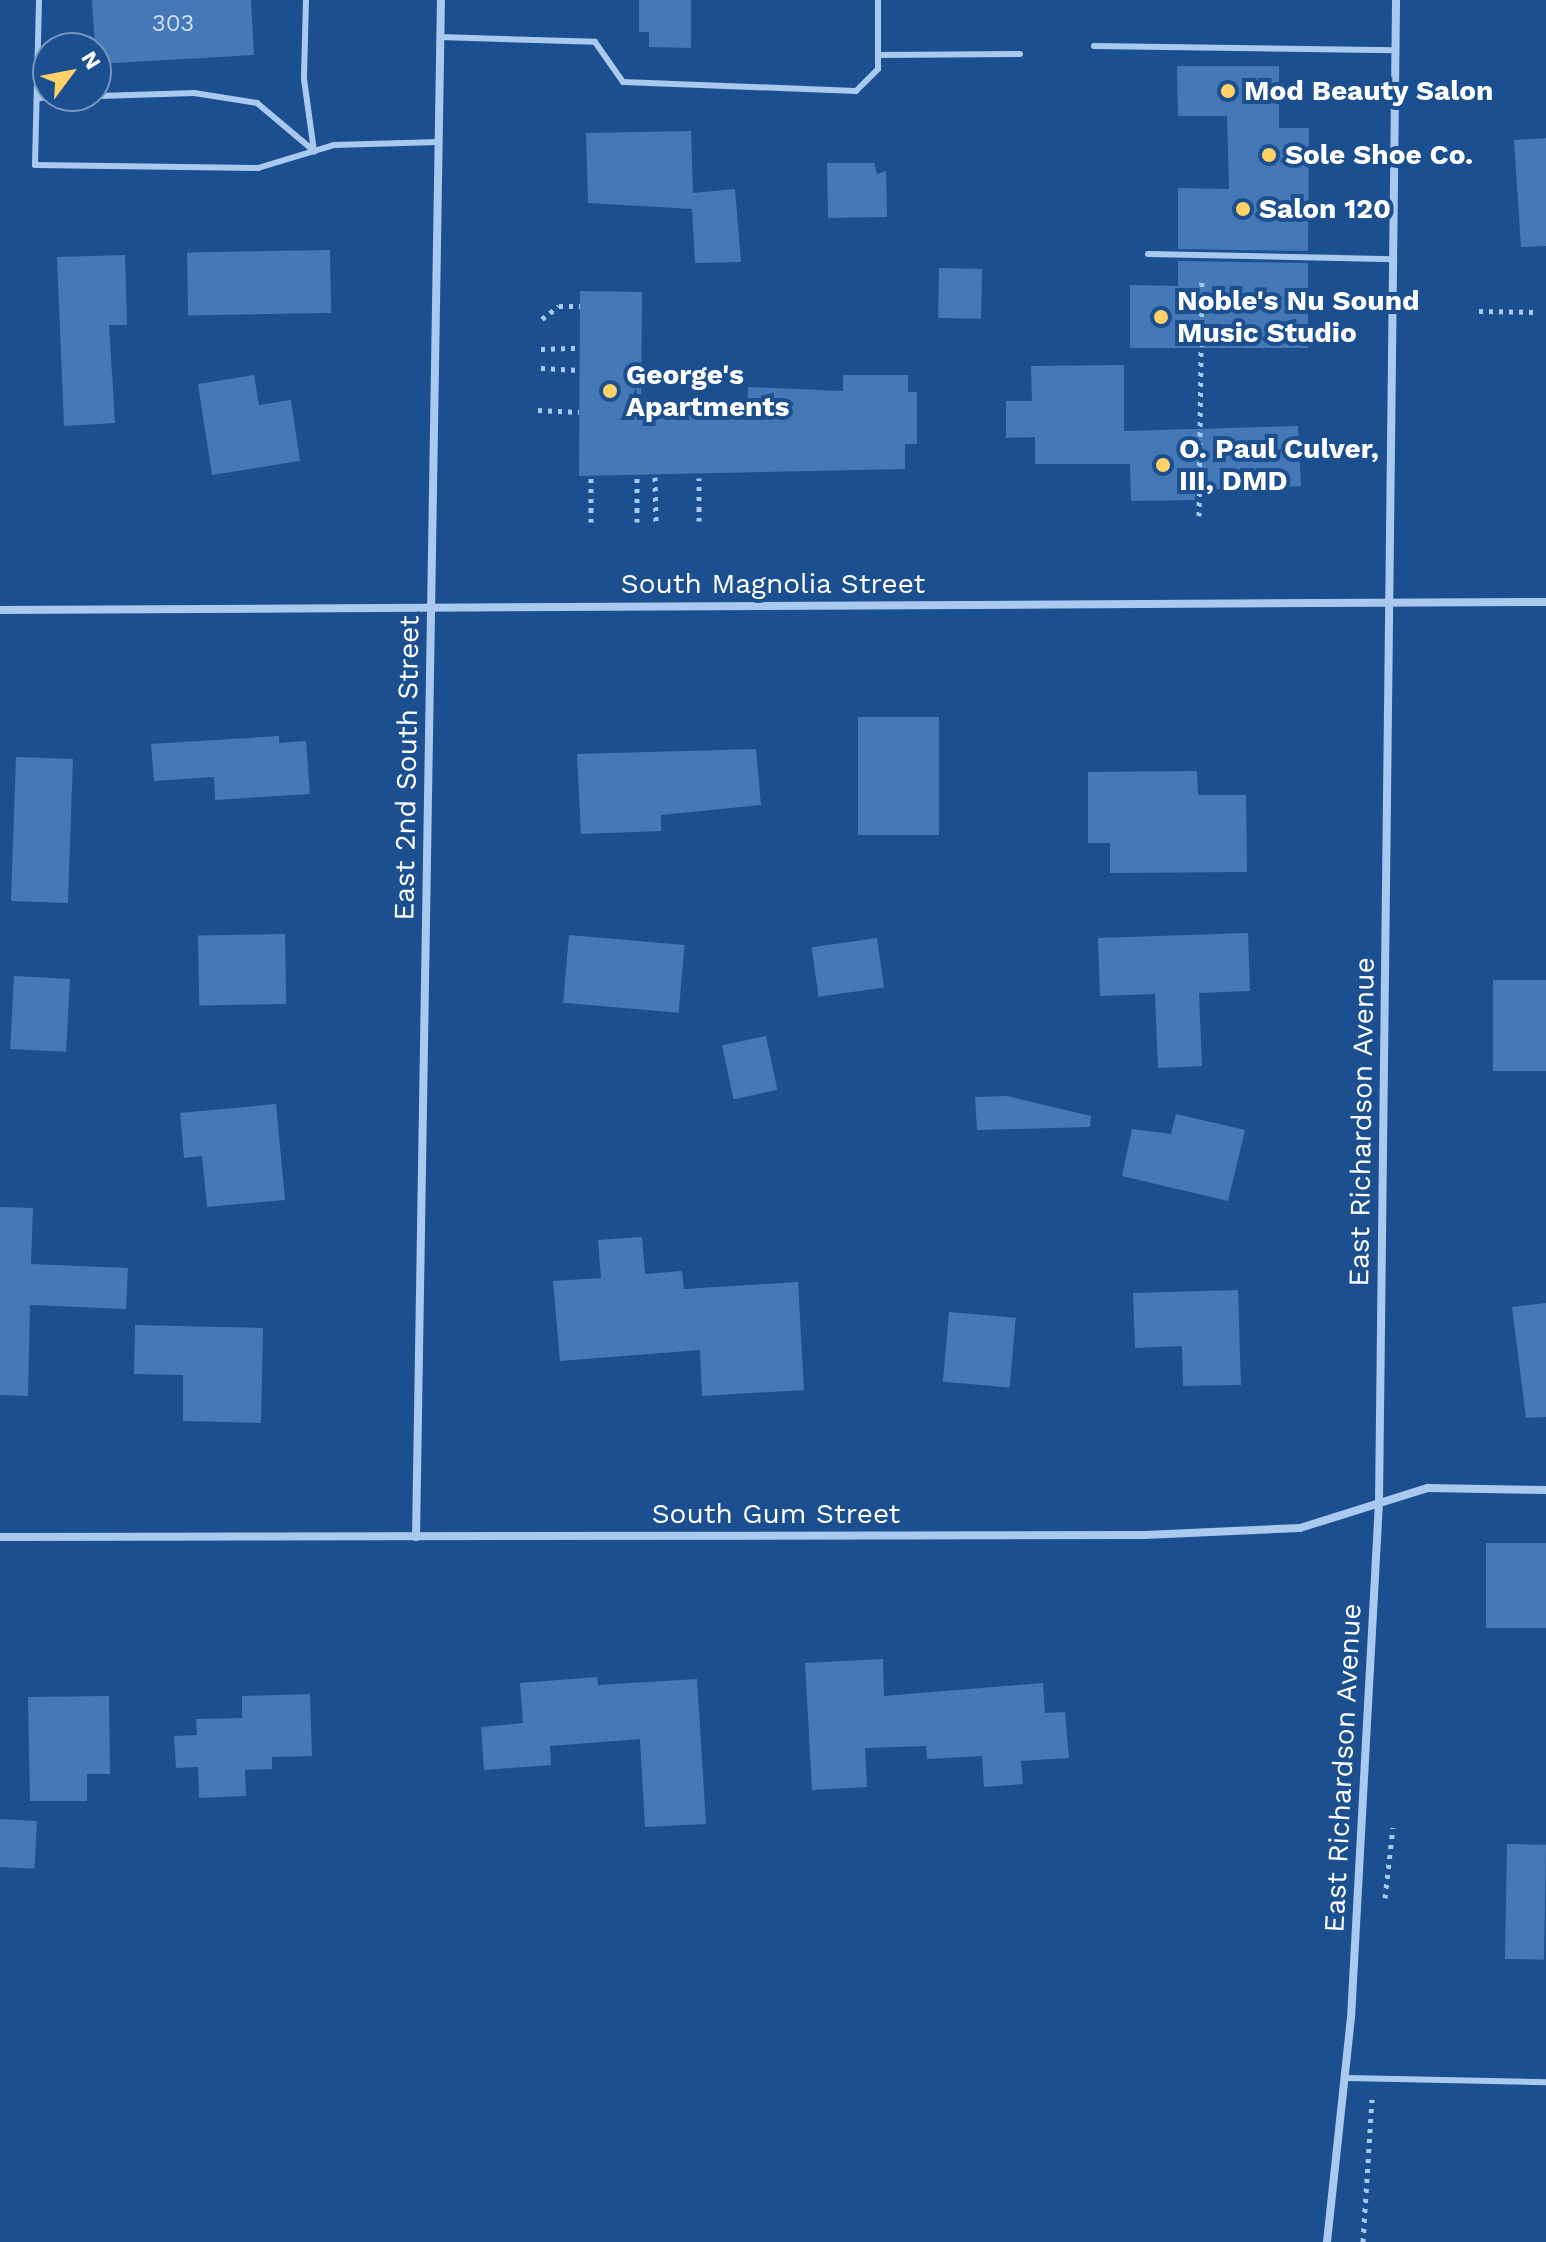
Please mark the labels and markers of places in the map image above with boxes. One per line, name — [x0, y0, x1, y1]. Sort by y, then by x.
place label: Mod Beauty Salon — [1244, 74, 1494, 108]
marker: Mod Beauty Salon — [1219, 82, 1237, 100]
place label: Sole Shoe Co. — [1285, 138, 1473, 172]
marker: Sole Shoe Co. — [1260, 146, 1278, 164]
place label: Salon 120 — [1259, 192, 1391, 226]
marker: Salon 120 — [1234, 200, 1252, 218]
place label: Noble's Nu Sound Music Studio — [1177, 284, 1420, 350]
marker: Noble's Nu Sound Music Studio — [1152, 308, 1170, 326]
place label: George's Apartments — [626, 358, 790, 424]
marker: George's Apartments — [601, 382, 619, 400]
place label: O. Paul Culver, III, DMD — [1179, 432, 1379, 498]
marker: O. Paul Culver, III, DMD — [1154, 456, 1172, 474]

